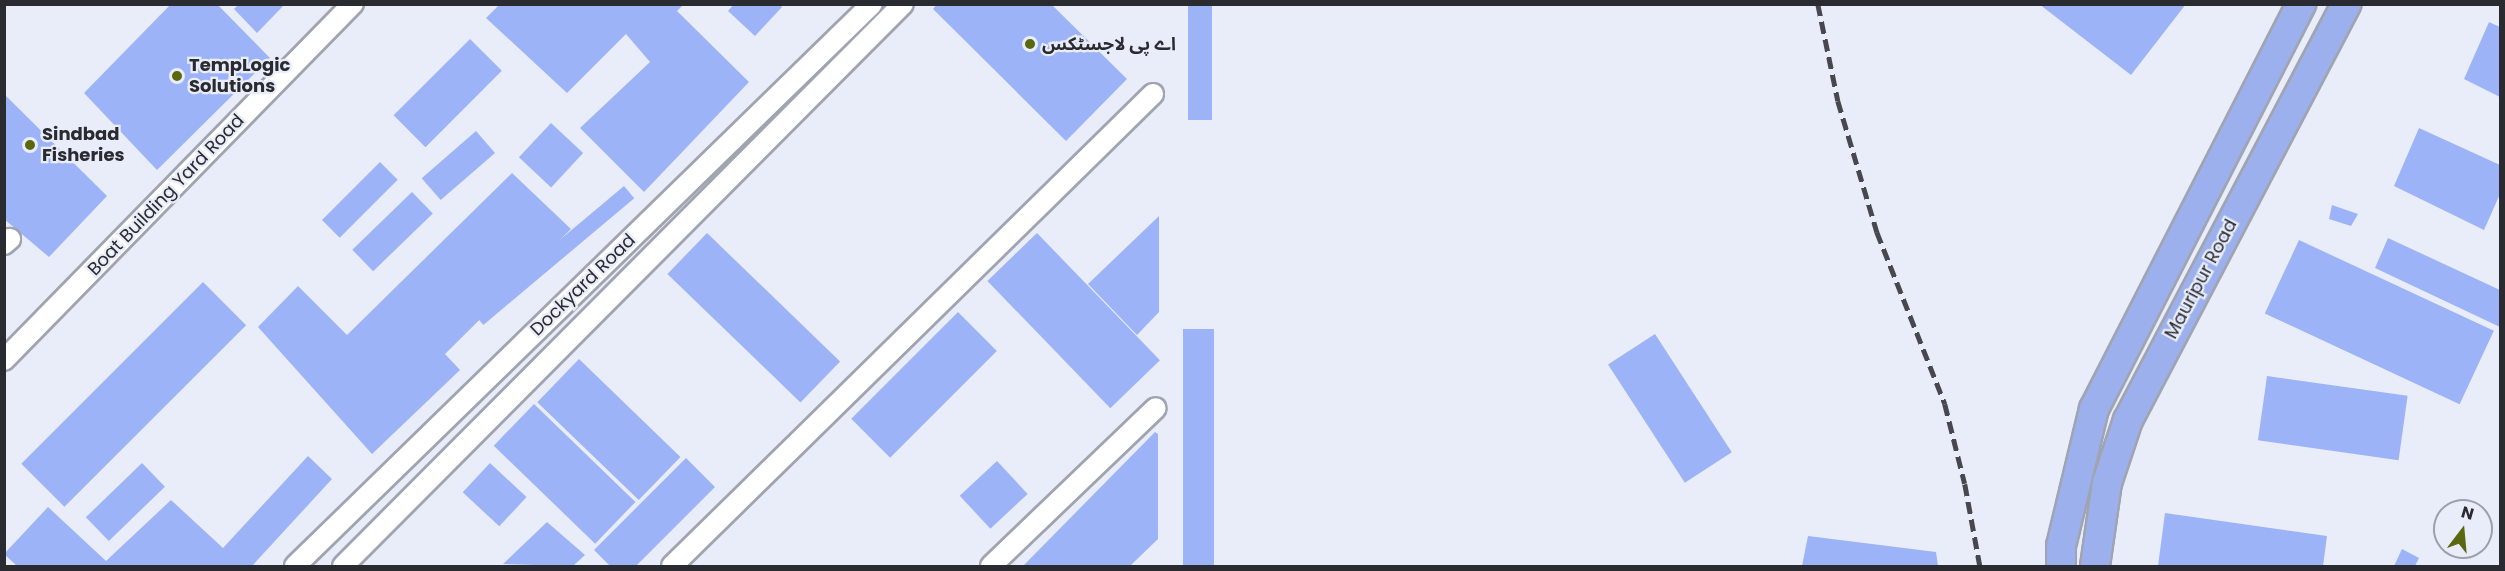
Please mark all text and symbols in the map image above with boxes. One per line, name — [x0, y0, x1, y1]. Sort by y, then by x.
place label: اے پی لاجسٹکس — [1042, 33, 1176, 55]
marker: اے پی لاجسٹکس — [1023, 37, 1037, 51]
place label: TempLogic Solutions — [189, 55, 290, 98]
marker: TempLogic Solutions — [170, 69, 184, 83]
street label: Boat Building Yard Road — [83, 110, 249, 280]
place label: Sindbad Fisheries — [42, 124, 125, 166]
marker: Sindbad Fisheries — [23, 138, 37, 152]
street label: Mauripur Road — [2160, 216, 2242, 342]
street label: Dockyard Road — [526, 230, 640, 340]
north arrow — [2433, 499, 2493, 559]
text: N — [2459, 500, 2477, 526]

